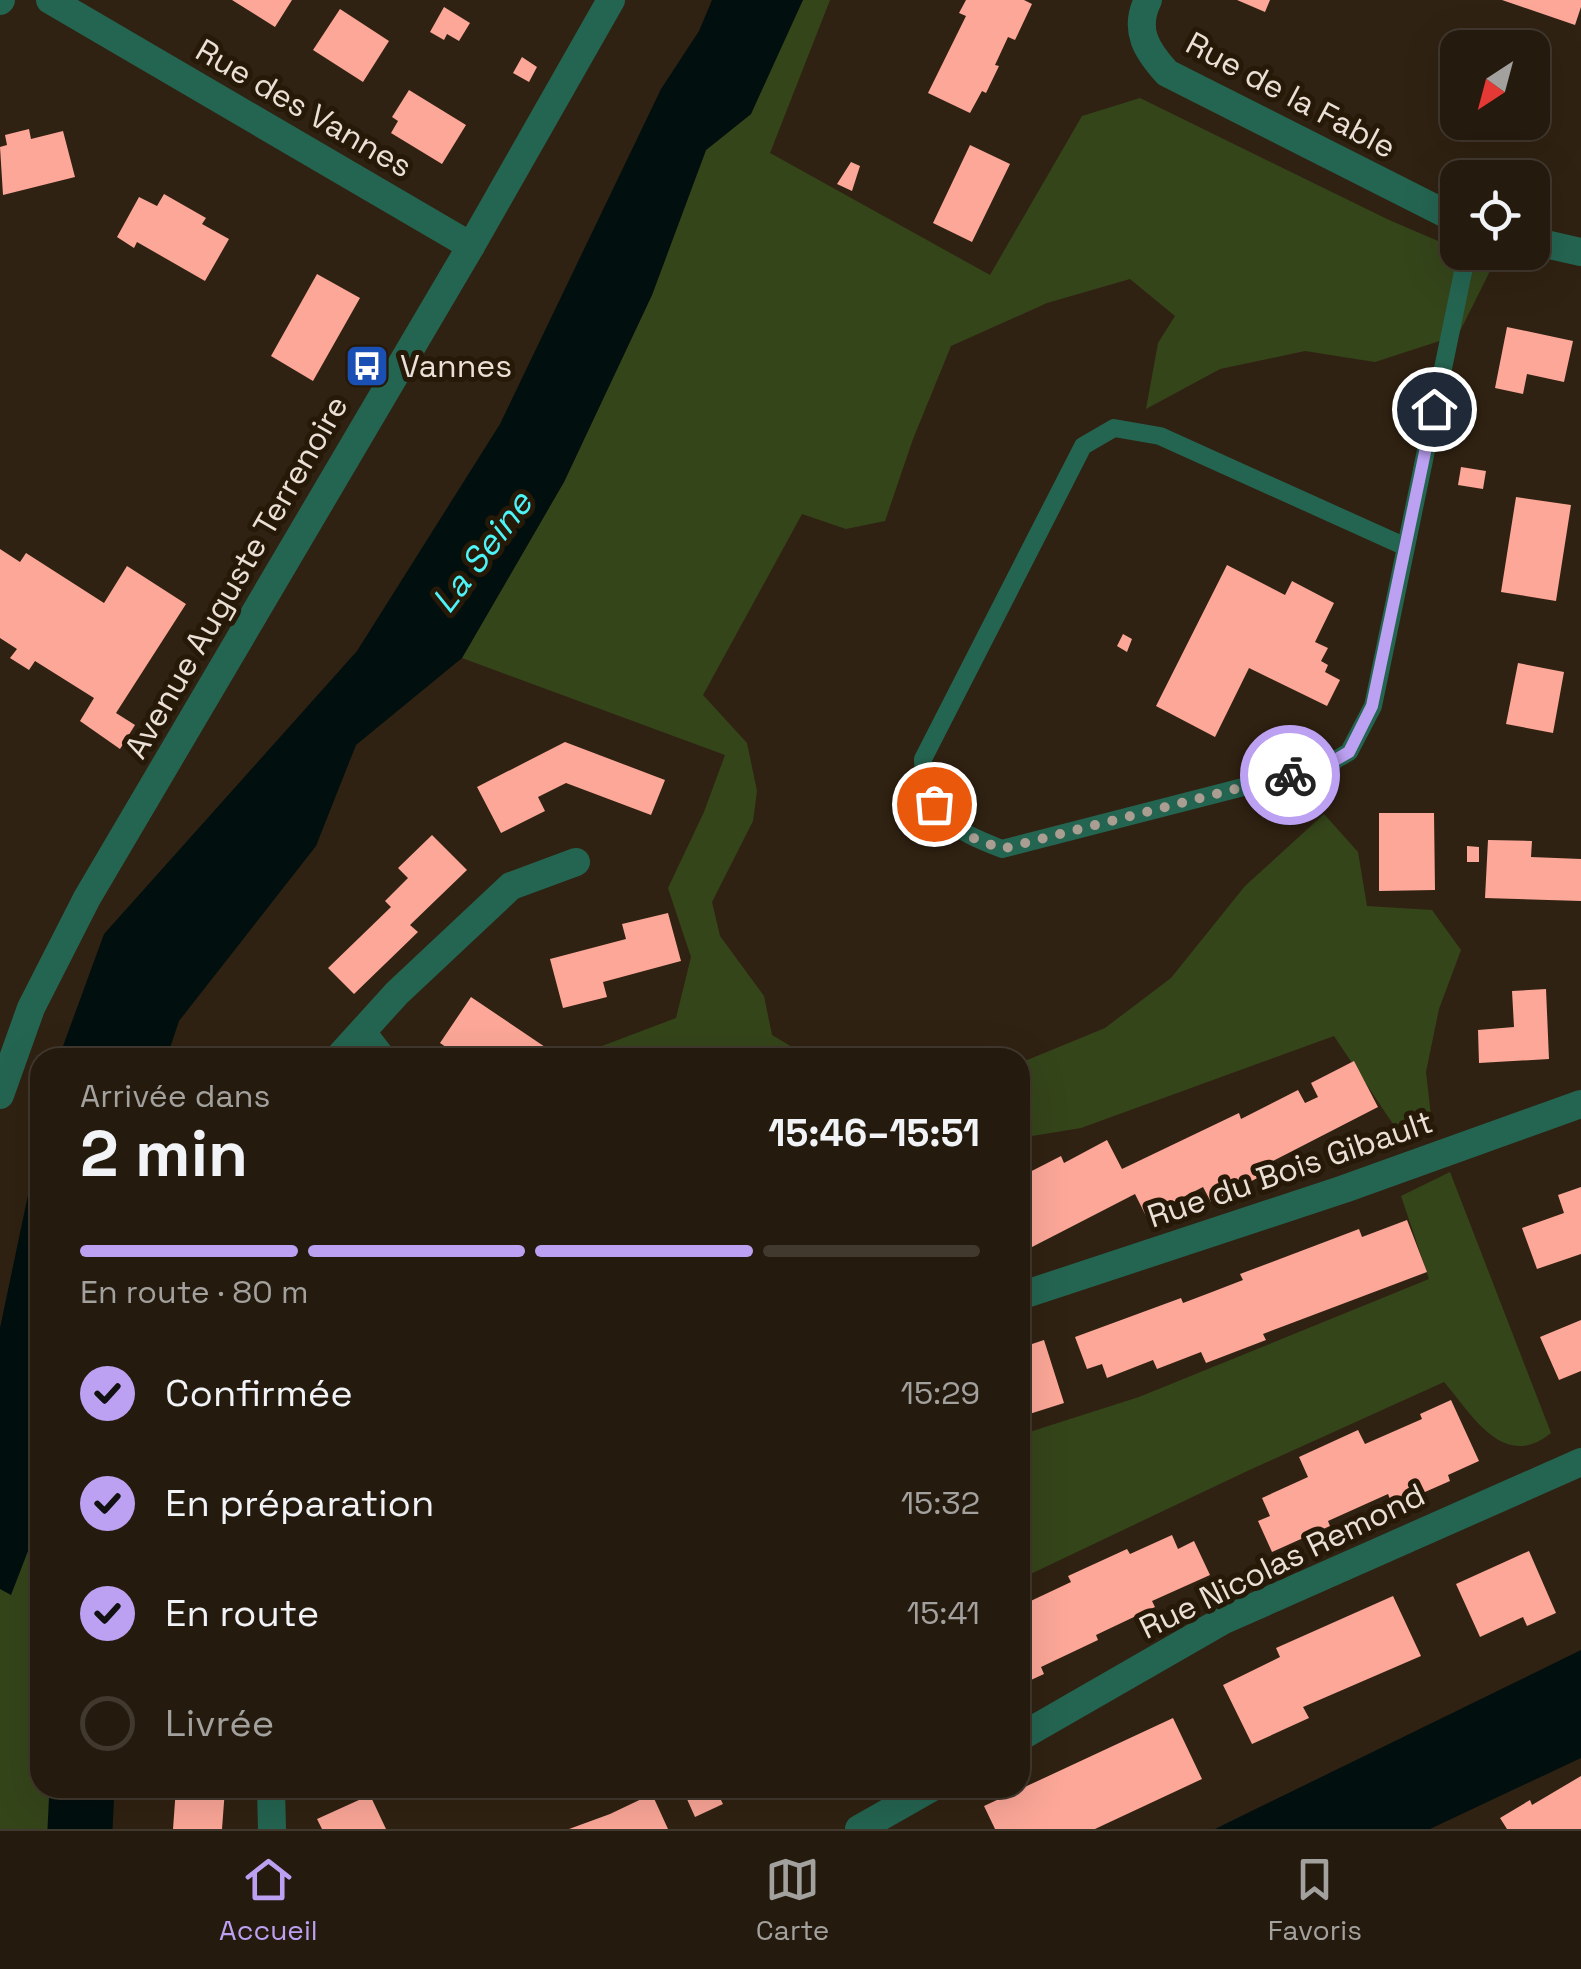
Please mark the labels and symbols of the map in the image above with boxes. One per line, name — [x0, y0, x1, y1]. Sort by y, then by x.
street label: Rue de la Fable — [1179, 23, 1403, 167]
street label: Rue des Vannes — [189, 30, 419, 186]
north arrow — [1440, 30, 1550, 140]
bus stop icon: Vannes — [344, 343, 390, 389]
place label: Vannes — [400, 346, 512, 386]
pin — [1392, 367, 1477, 452]
street label: Avenue Auguste Terrenoire — [116, 388, 356, 766]
water label: La Seine — [422, 481, 543, 622]
courier — [1240, 725, 1340, 825]
pin — [892, 762, 977, 847]
street label: Rue du Bois Gibault — [1142, 1101, 1438, 1237]
street label: Rue Nicolas Remond — [1133, 1474, 1431, 1648]

